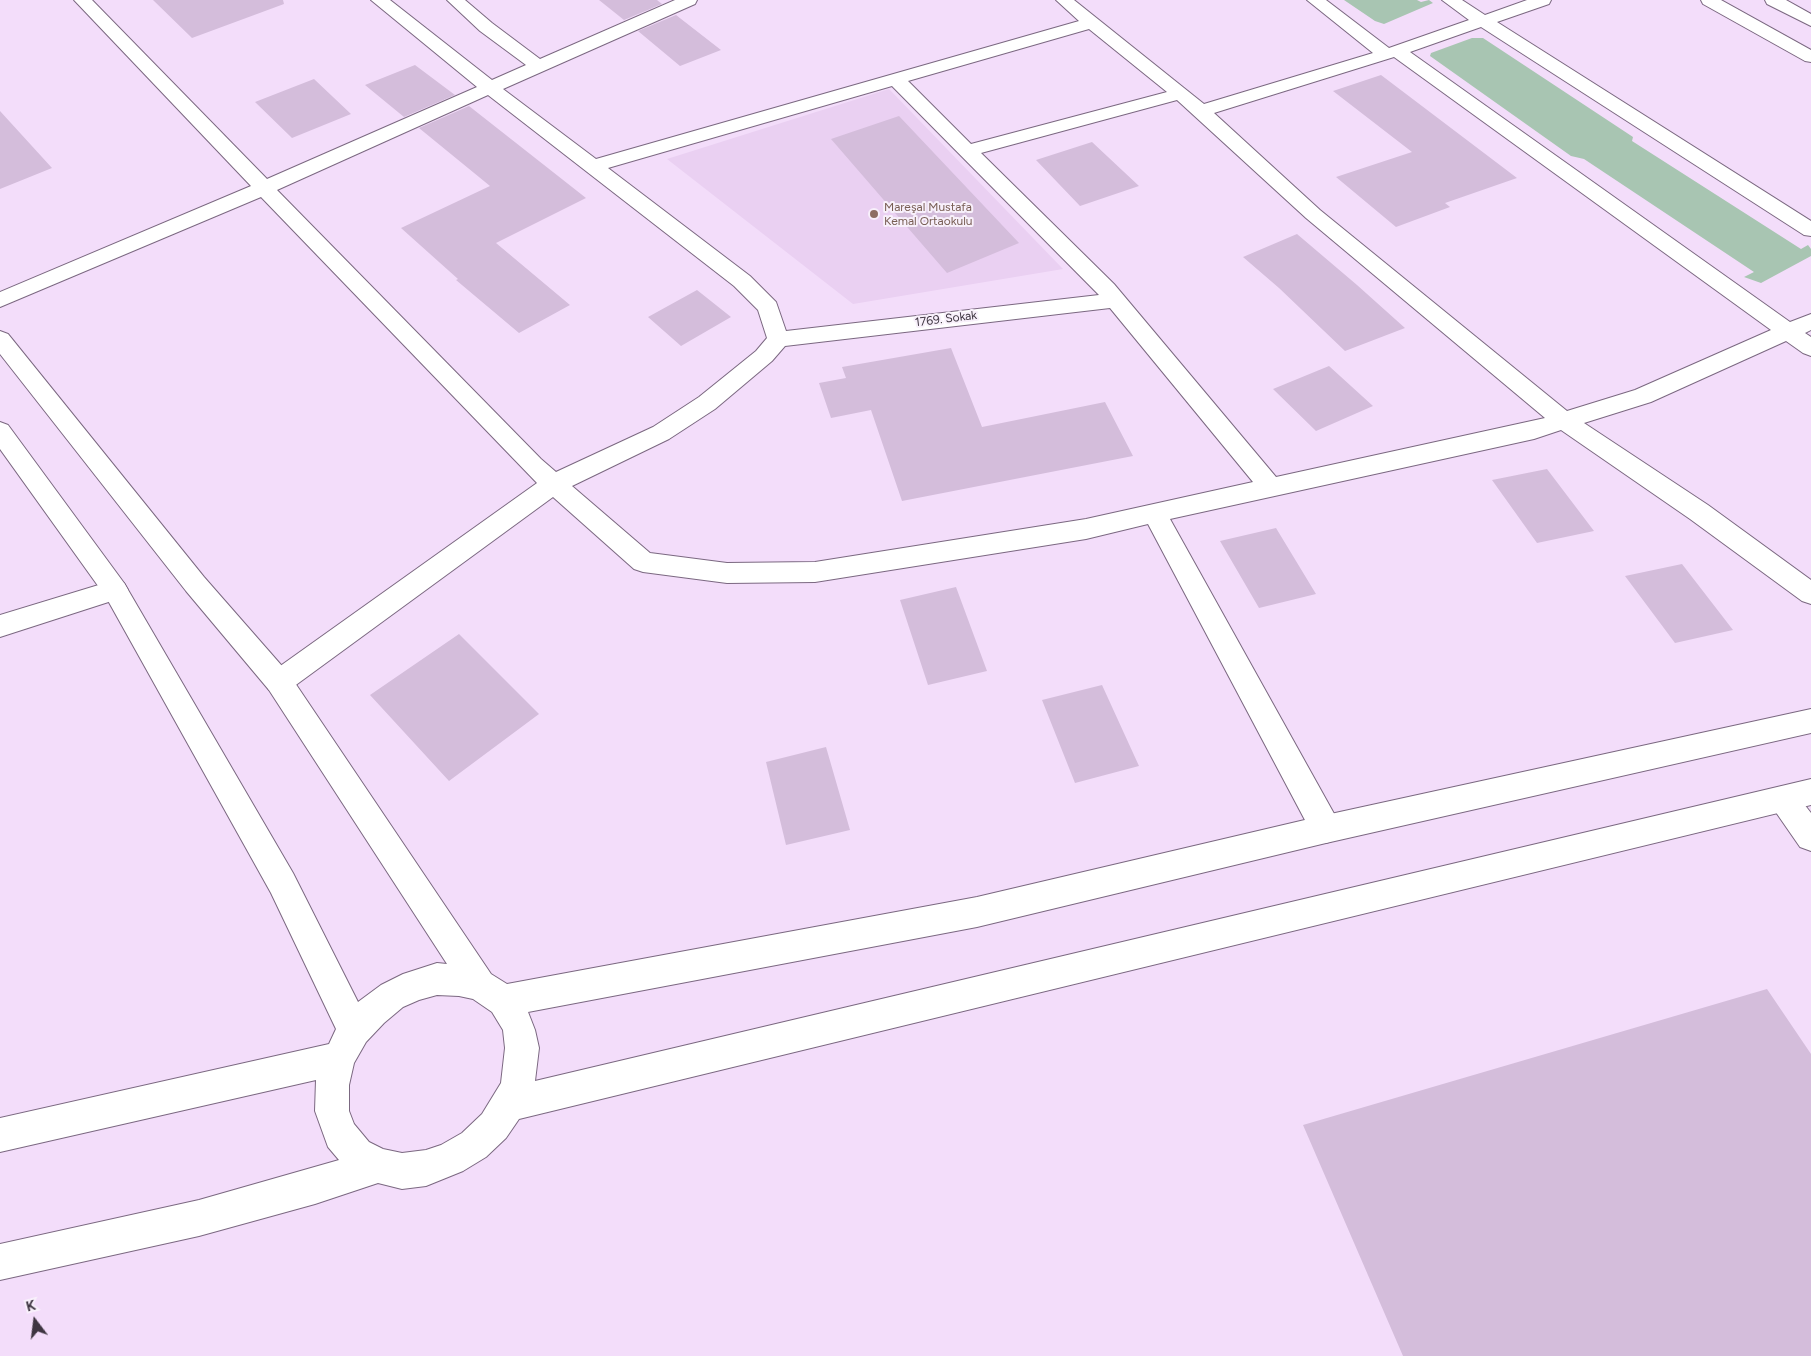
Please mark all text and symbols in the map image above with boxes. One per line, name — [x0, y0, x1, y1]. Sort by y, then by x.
place label: Mareşal Mustafa Kemal Ortaokulu — [884, 200, 973, 228]
marker: Mareşal Mustafa Kemal Ortaokulu — [868, 208, 880, 220]
street label: 1769. Sokak — [914, 308, 978, 330]
north arrow — [10, 1296, 60, 1346]
text: K — [24, 1297, 38, 1315]

